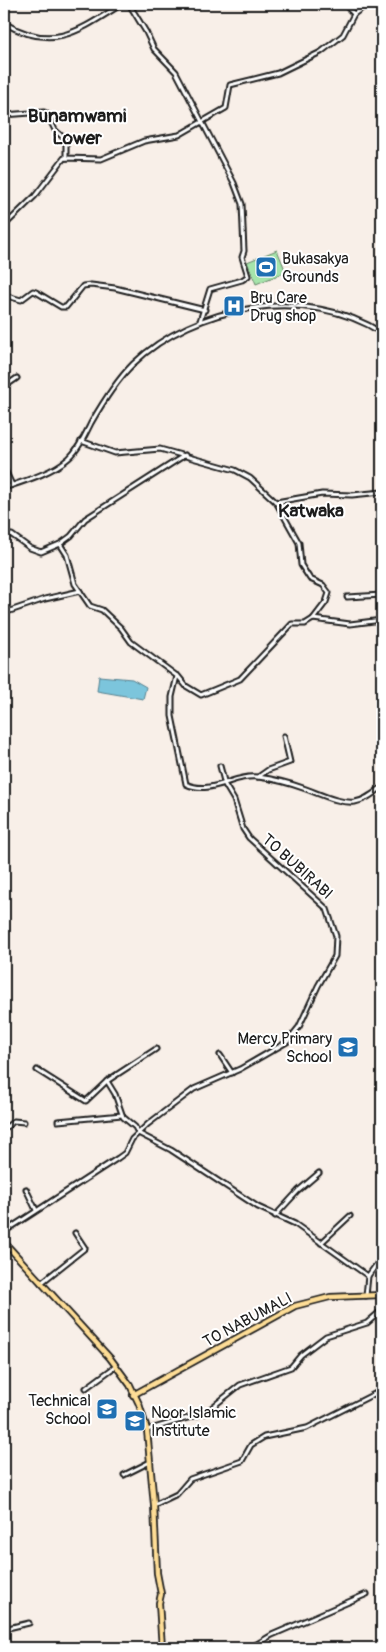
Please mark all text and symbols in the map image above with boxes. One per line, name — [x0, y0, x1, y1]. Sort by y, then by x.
district label: Bunamwami Lower — [28, 104, 127, 150]
place label: Bukasakya Grounds — [282, 249, 349, 287]
sports icon: Bukasakya Grounds — [254, 255, 278, 279]
place label: Bru Care Drug shop — [250, 288, 316, 326]
hospital icon: Bru Care Drug shop — [222, 294, 246, 318]
district label: Katwaka — [278, 499, 344, 523]
street label: TO BUBIRABI — [258, 830, 337, 904]
place label: Mercy Primary School — [238, 1029, 332, 1067]
school or university icon: Mercy Primary School — [336, 1035, 360, 1059]
street label: TO NABUMALI — [199, 1288, 296, 1352]
place label: Technical School — [28, 1391, 91, 1429]
school or university icon: Technical School — [95, 1397, 119, 1421]
place label: Noor Islamic Institute — [151, 1403, 236, 1441]
school or university icon: Noor Islamic Institute — [123, 1409, 147, 1433]

